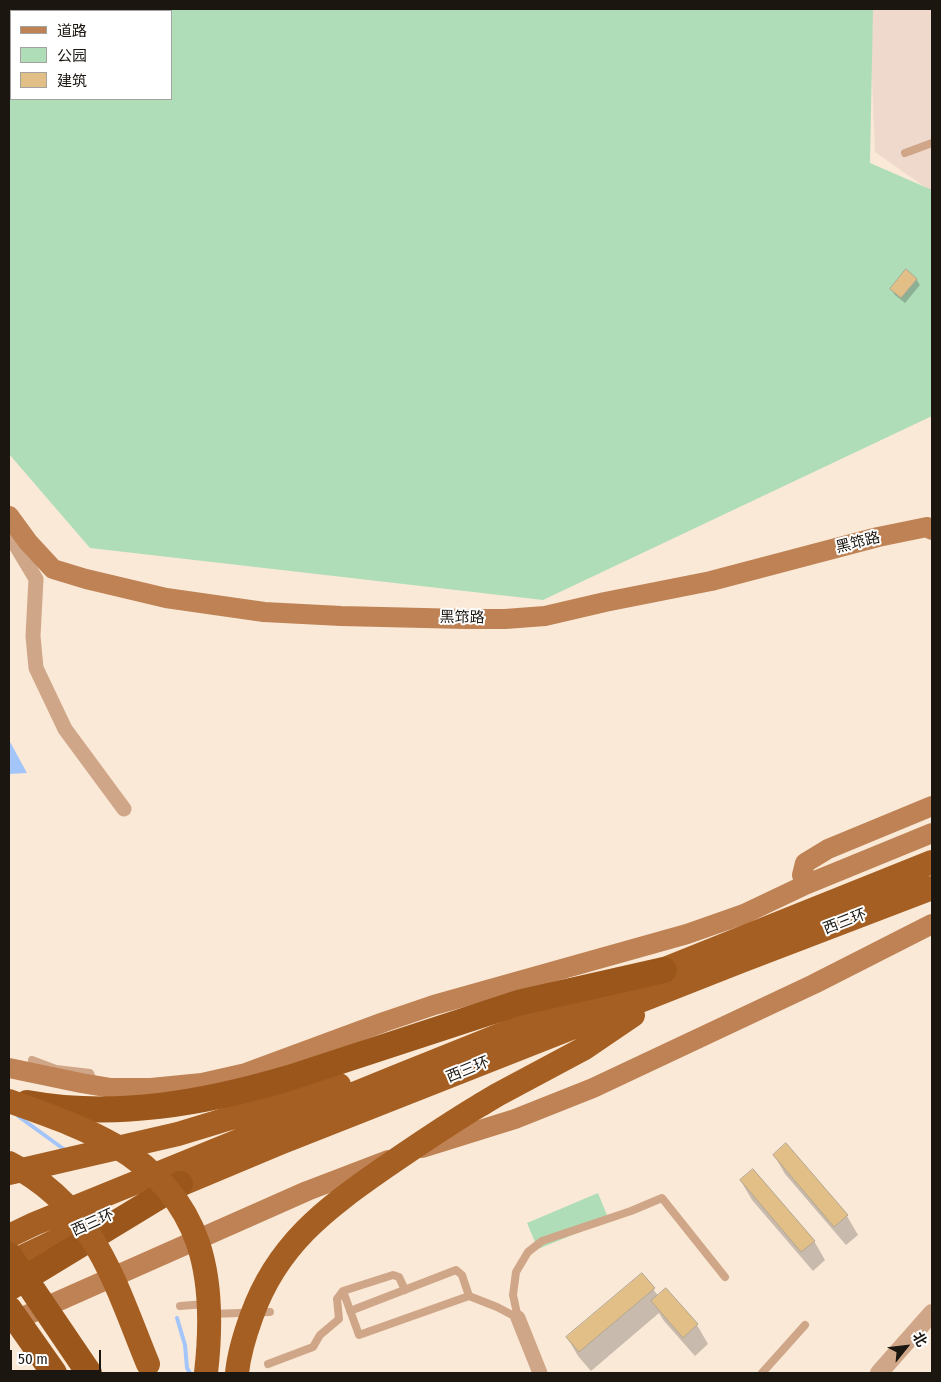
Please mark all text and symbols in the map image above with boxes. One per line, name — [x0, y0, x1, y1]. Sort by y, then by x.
legend — [10, 10, 172, 100]
text: 道路 — [57, 22, 87, 40]
text: 公园 — [57, 47, 87, 65]
text: 建筑 — [57, 72, 87, 90]
street label: 黑筇路 — [834, 529, 882, 557]
street label: 黑筇路 — [439, 609, 485, 627]
street label: 西三环 — [821, 906, 869, 938]
street label: 西三环 — [444, 1053, 492, 1087]
street label: 西三环 — [69, 1206, 117, 1240]
north arrow — [881, 1322, 931, 1372]
text: 北 — [909, 1329, 930, 1350]
scale bar — [12, 1340, 104, 1372]
text: 50 m — [18, 1350, 48, 1368]

